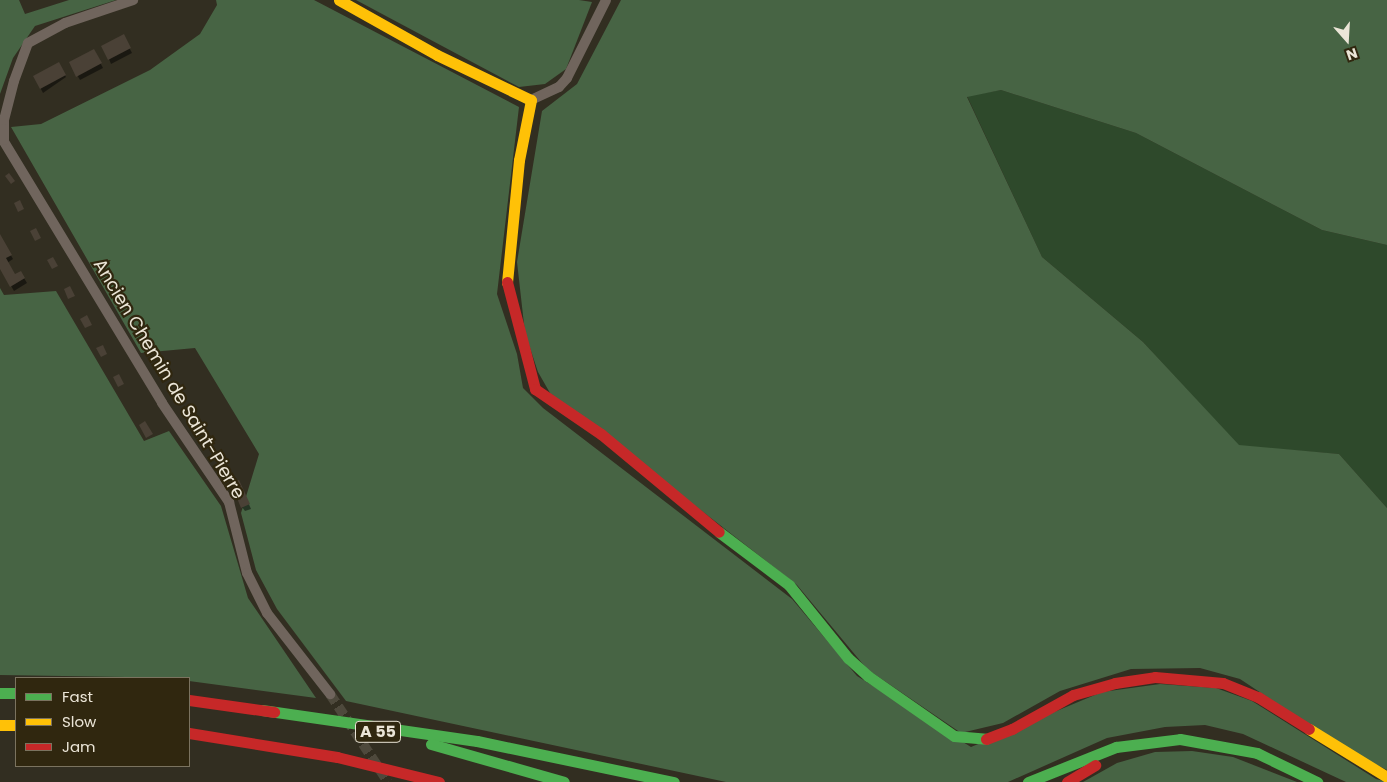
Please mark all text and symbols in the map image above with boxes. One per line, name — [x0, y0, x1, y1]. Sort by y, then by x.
north arrow — [1322, 15, 1372, 65]
text: N — [1344, 43, 1360, 65]
street label: Ancien Chemin de Saint-Pierre — [89, 255, 249, 503]
legend — [15, 677, 190, 767]
text: Fast — [62, 686, 93, 707]
text: Slow — [62, 711, 96, 732]
road number: A 55 — [354, 719, 402, 746]
text: Jam — [62, 736, 96, 757]

